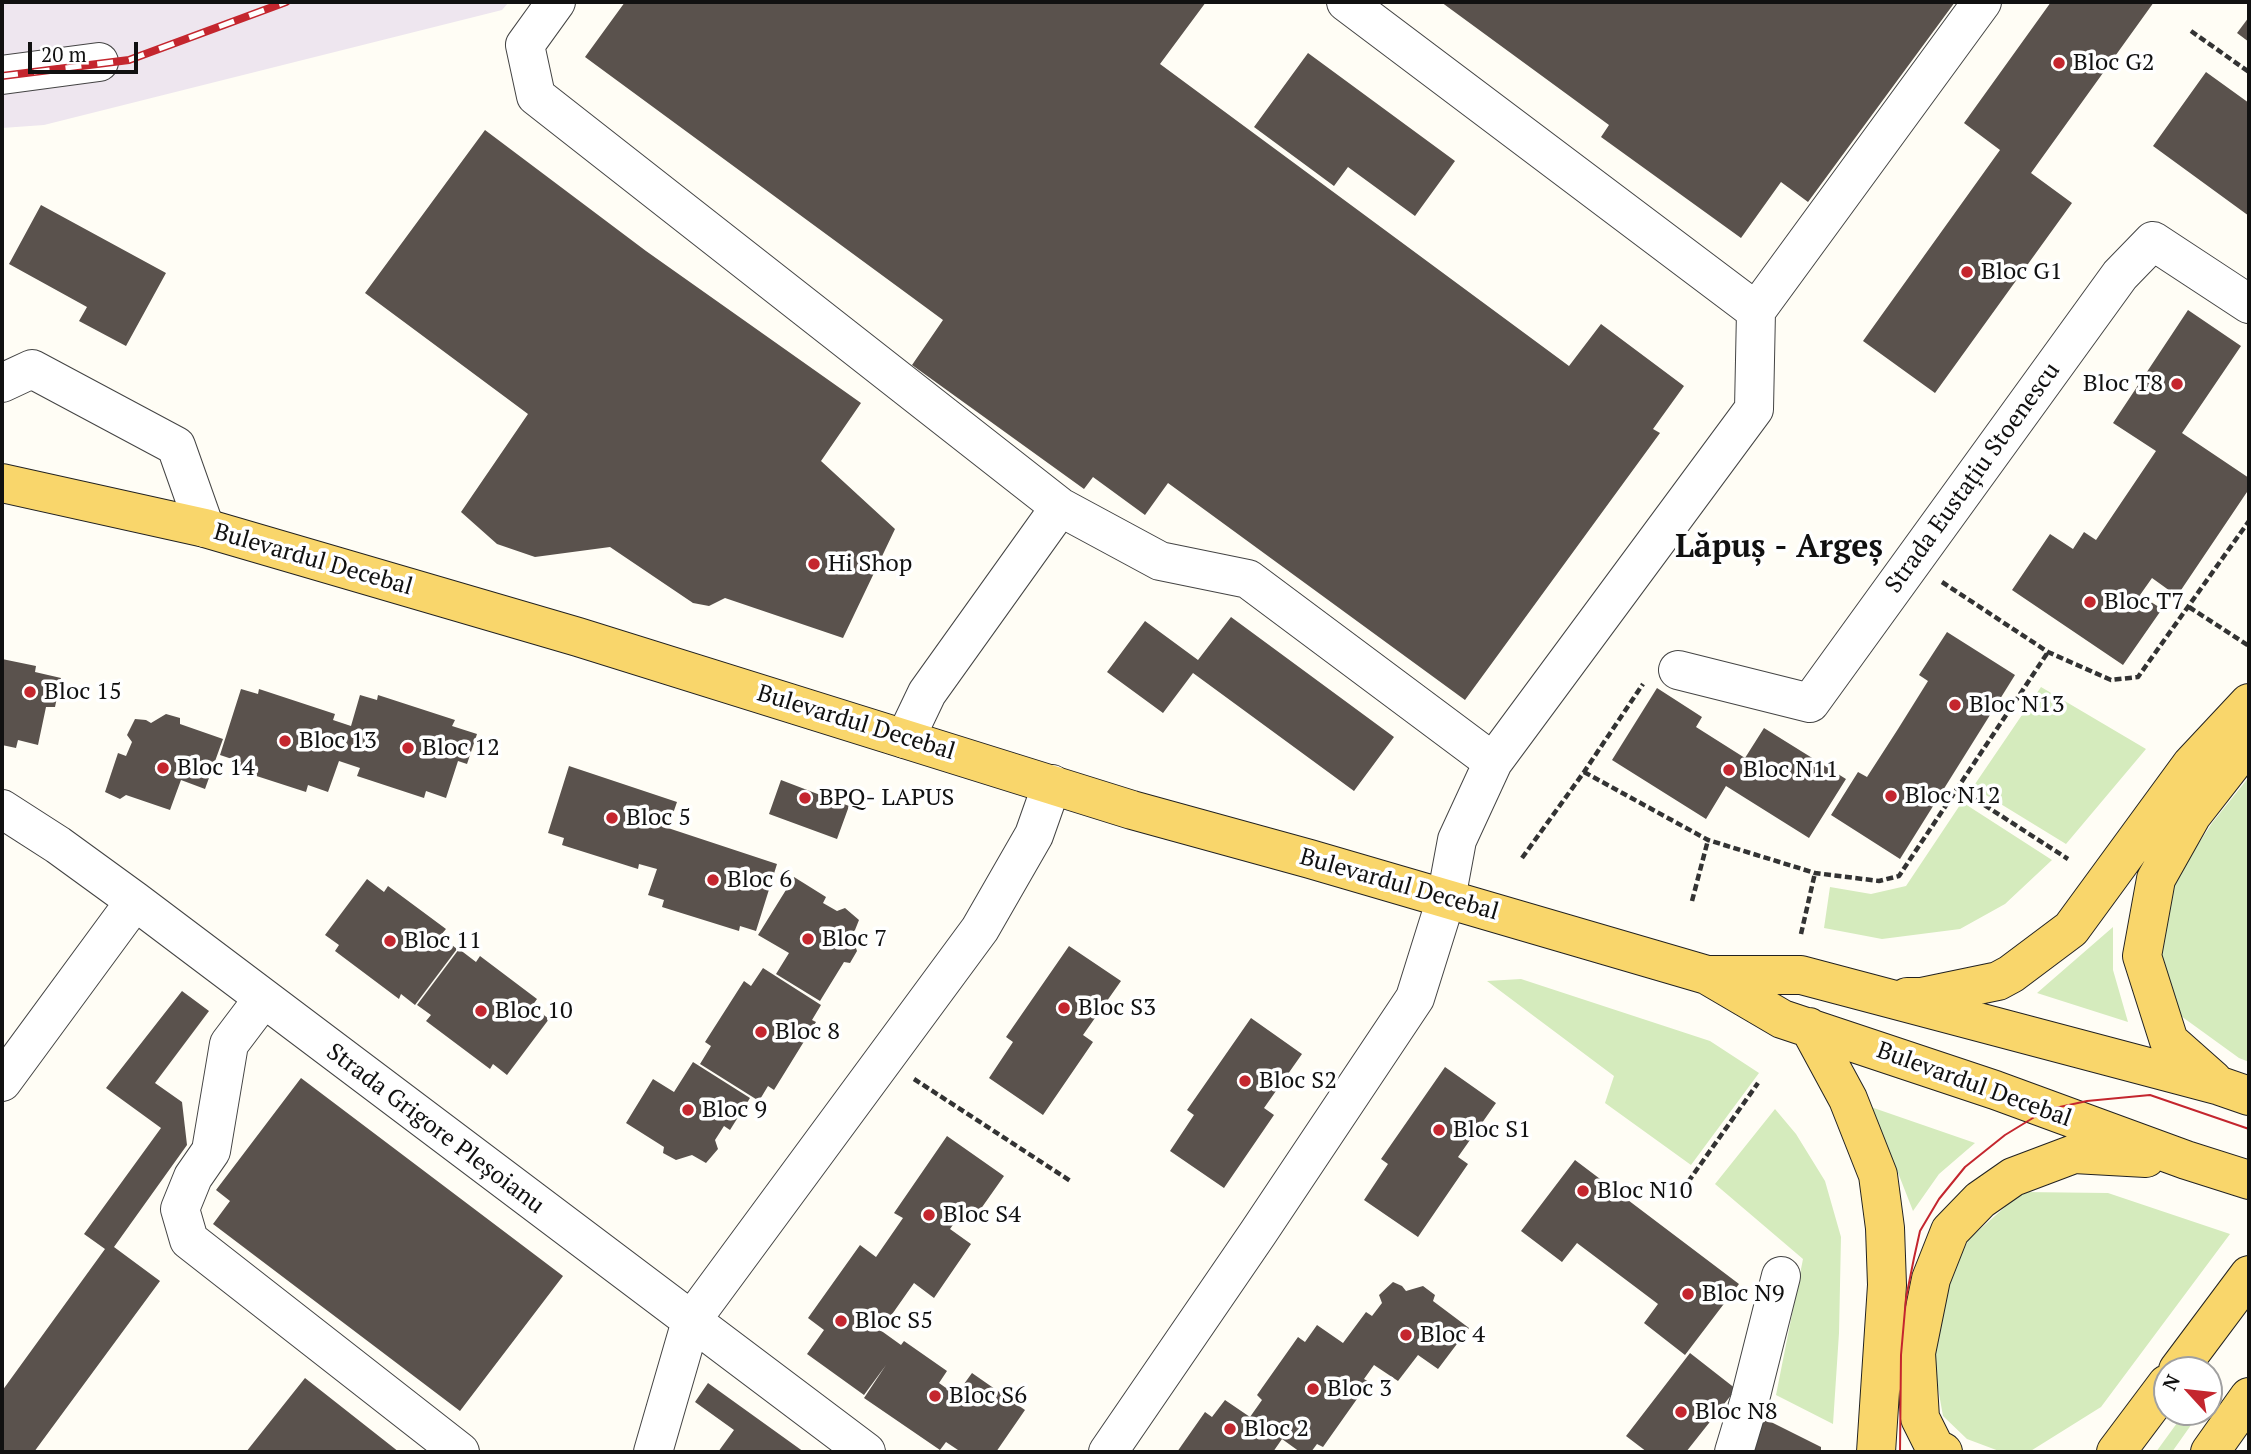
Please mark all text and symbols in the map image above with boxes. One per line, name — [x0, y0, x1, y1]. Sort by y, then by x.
scale bar — [32, 28, 142, 72]
text: 20 m — [41, 40, 87, 68]
place label: Bloc G2 — [2073, 49, 2155, 77]
marker: Bloc G2 — [2051, 55, 2067, 71]
place label: Bloc G1 — [1981, 258, 2063, 286]
marker: Bloc G1 — [1959, 264, 1975, 280]
street label: Strada Eustațiu Stoenescu — [1880, 357, 2066, 599]
place label: Bloc T8 — [2083, 370, 2163, 398]
marker: Bloc T8 — [2169, 376, 2185, 392]
street label: Bulevardul Decebal — [210, 518, 416, 602]
district label: Lăpuș - Argeș — [1675, 529, 1883, 567]
place label: Hi Shop — [828, 550, 912, 578]
marker: Hi Shop — [806, 556, 822, 572]
place label: Bloc T7 — [2104, 588, 2184, 616]
marker: Bloc T7 — [2082, 594, 2098, 610]
place label: Bloc 15 — [44, 678, 122, 706]
street label: Bulevardul Decebal — [754, 679, 958, 767]
marker: Bloc 15 — [22, 684, 38, 700]
place label: Bloc N13 — [1969, 691, 2064, 719]
marker: Bloc N13 — [1947, 697, 1963, 713]
place label: Bloc 13 — [299, 727, 377, 755]
marker: Bloc 13 — [277, 733, 293, 749]
place label: Bloc 12 — [422, 734, 500, 762]
marker: Bloc 12 — [400, 740, 416, 756]
place label: Bloc 14 — [177, 754, 255, 782]
place label: Bloc N11 — [1743, 756, 1838, 784]
marker: Bloc 14 — [155, 760, 171, 776]
marker: Bloc N11 — [1721, 762, 1737, 778]
place label: Bloc N12 — [1905, 782, 2000, 810]
place label: BPQ- LAPUS — [819, 784, 954, 812]
marker: Bloc N12 — [1883, 788, 1899, 804]
marker: BPQ- LAPUS — [797, 790, 813, 806]
place label: Bloc 5 — [626, 804, 691, 832]
marker: Bloc 5 — [604, 810, 620, 826]
street label: Bulevardul Decebal — [1296, 843, 1502, 927]
place label: Bloc 6 — [727, 866, 792, 894]
marker: Bloc 6 — [705, 872, 721, 888]
place label: Bloc 7 — [822, 925, 887, 953]
place label: Bloc 11 — [404, 927, 482, 955]
marker: Bloc 7 — [800, 931, 816, 947]
marker: Bloc 11 — [382, 933, 398, 949]
place label: Bloc S3 — [1078, 994, 1156, 1022]
place label: Bloc 10 — [495, 997, 573, 1025]
marker: Bloc S3 — [1056, 1000, 1072, 1016]
marker: Bloc 10 — [473, 1003, 489, 1019]
place label: Bloc 8 — [775, 1018, 840, 1046]
marker: Bloc 8 — [753, 1024, 769, 1040]
street label: Bulevardul Decebal — [1873, 1036, 2075, 1134]
street label: Strada Grigore Pleșoianu — [321, 1038, 549, 1220]
place label: Bloc S2 — [1259, 1067, 1337, 1095]
marker: Bloc S2 — [1237, 1073, 1253, 1089]
place label: Bloc 9 — [702, 1096, 767, 1124]
marker: Bloc 9 — [680, 1102, 696, 1118]
place label: Bloc S1 — [1453, 1116, 1531, 1144]
marker: Bloc S1 — [1431, 1122, 1447, 1138]
place label: Bloc N10 — [1597, 1177, 1692, 1205]
marker: Bloc N10 — [1575, 1183, 1591, 1199]
place label: Bloc S4 — [943, 1201, 1021, 1229]
marker: Bloc S4 — [921, 1207, 937, 1223]
place label: Bloc N9 — [1702, 1280, 1785, 1308]
marker: Bloc N9 — [1680, 1286, 1696, 1302]
place label: Bloc S5 — [855, 1307, 933, 1335]
marker: Bloc S5 — [833, 1313, 849, 1329]
place label: Bloc 4 — [1420, 1321, 1485, 1349]
marker: Bloc 4 — [1398, 1327, 1414, 1343]
north arrow — [2153, 1356, 2223, 1426]
text: N — [2156, 1370, 2185, 1394]
place label: Bloc 3 — [1327, 1375, 1392, 1403]
marker: Bloc 3 — [1305, 1381, 1321, 1397]
place label: Bloc S6 — [949, 1382, 1027, 1410]
marker: Bloc S6 — [927, 1388, 943, 1404]
place label: Bloc N8 — [1695, 1398, 1778, 1426]
marker: Bloc N8 — [1673, 1404, 1689, 1420]
place label: Bloc 2 — [1244, 1415, 1309, 1443]
marker: Bloc 2 — [1222, 1421, 1238, 1437]

